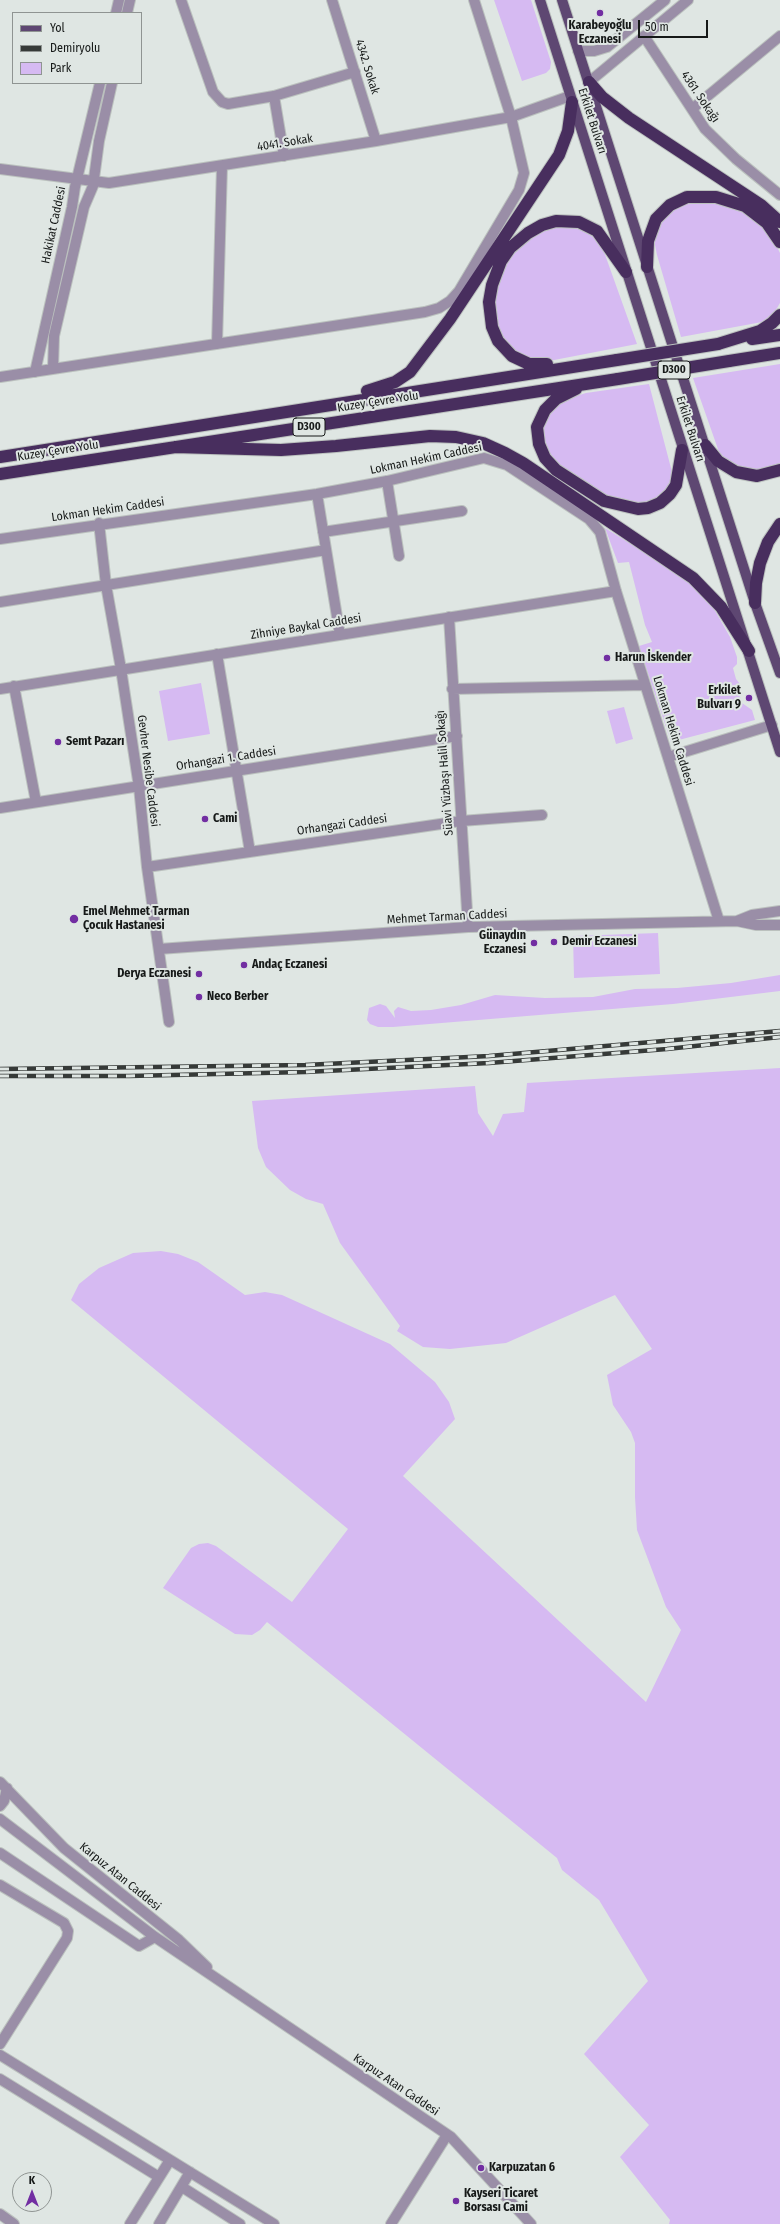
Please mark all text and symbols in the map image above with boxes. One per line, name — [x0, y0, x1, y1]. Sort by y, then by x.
marker: Karabeyoğlu Eczanesi — [595, 8, 605, 18]
legend — [12, 12, 142, 84]
scale bar — [640, 12, 710, 38]
place label: Karabeyoğlu Eczanesi — [569, 19, 631, 47]
text: 50 m — [645, 20, 669, 34]
text: Yol — [50, 21, 65, 35]
street label: 4342. Sokak — [352, 38, 382, 96]
text: Demiryolu — [50, 41, 100, 55]
text: Park — [50, 61, 71, 75]
street label: 4361. Sokağı — [678, 69, 722, 125]
street label: Erkilet Bulvarı — [575, 86, 609, 156]
street label: 4041. Sokak — [256, 131, 314, 155]
street label: Hakikat Caddesi — [39, 185, 69, 265]
road number: D300 — [658, 361, 690, 379]
street label: Kuzey Çevre Yolu — [336, 388, 420, 416]
street label: Erkilet Bulvarı — [673, 394, 707, 464]
road number: D300 — [293, 418, 325, 436]
street label: Kuzey Çevre Yolu — [16, 437, 100, 465]
street label: Lokman Hekim Caddesi — [369, 440, 483, 478]
street label: Lokman Hekim Caddesi — [51, 495, 165, 525]
street label: Zihniye Baykal Caddesi — [250, 611, 362, 643]
place label: Harun İskender — [615, 651, 691, 665]
marker: Harun İskender — [602, 653, 612, 663]
street label: Lokman Hekim Caddesi — [649, 674, 697, 788]
place label: Erkilet Bulvarı 9 — [697, 684, 741, 712]
marker: Erkilet Bulvarı 9 — [744, 693, 754, 703]
street label: Süavi Yüzbaşı Halil Sokağı — [433, 710, 457, 836]
street label: Gevher Nesibe Caddesi — [134, 714, 162, 828]
place label: Semt Pazarı — [66, 735, 124, 749]
marker: Semt Pazarı — [53, 737, 63, 747]
street label: Orhangazi 1. Caddesi — [175, 744, 277, 774]
place label: Cami — [213, 812, 237, 826]
street label: Orhangazi Caddesi — [296, 812, 388, 838]
marker: Cami — [200, 814, 210, 824]
place label: Emel Mehmet Tarman Çocuk Hastanesi — [83, 905, 190, 933]
street label: Mehmet Tarman Caddesi — [386, 907, 508, 927]
marker: Emel Mehmet Tarman Çocuk Hastanesi — [68, 913, 80, 925]
place label: Günaydın Eczanesi — [479, 929, 526, 957]
place label: Demir Eczanesi — [562, 935, 637, 949]
marker: Demir Eczanesi — [549, 937, 559, 947]
marker: Günaydın Eczanesi — [529, 938, 539, 948]
place label: Andaç Eczanesi — [252, 958, 327, 972]
marker: Andaç Eczanesi — [239, 960, 249, 970]
place label: Derya Eczanesi — [117, 967, 191, 981]
marker: Derya Eczanesi — [194, 969, 204, 979]
place label: Neco Berber — [207, 990, 268, 1004]
marker: Neco Berber — [194, 992, 204, 1002]
street label: Karpuz Atan Caddesi — [76, 1840, 164, 1914]
street label: Karpuz Atan Caddesi — [350, 2051, 442, 2119]
place label: Karpuzatan 6 — [489, 2161, 555, 2175]
marker: Karpuzatan 6 — [476, 2163, 486, 2173]
north arrow — [12, 2172, 52, 2212]
text: K — [29, 2174, 35, 2187]
place label: Kayseri Ticaret Borsası Cami — [464, 2187, 538, 2215]
marker: Kayseri Ticaret Borsası Cami — [451, 2196, 461, 2206]

